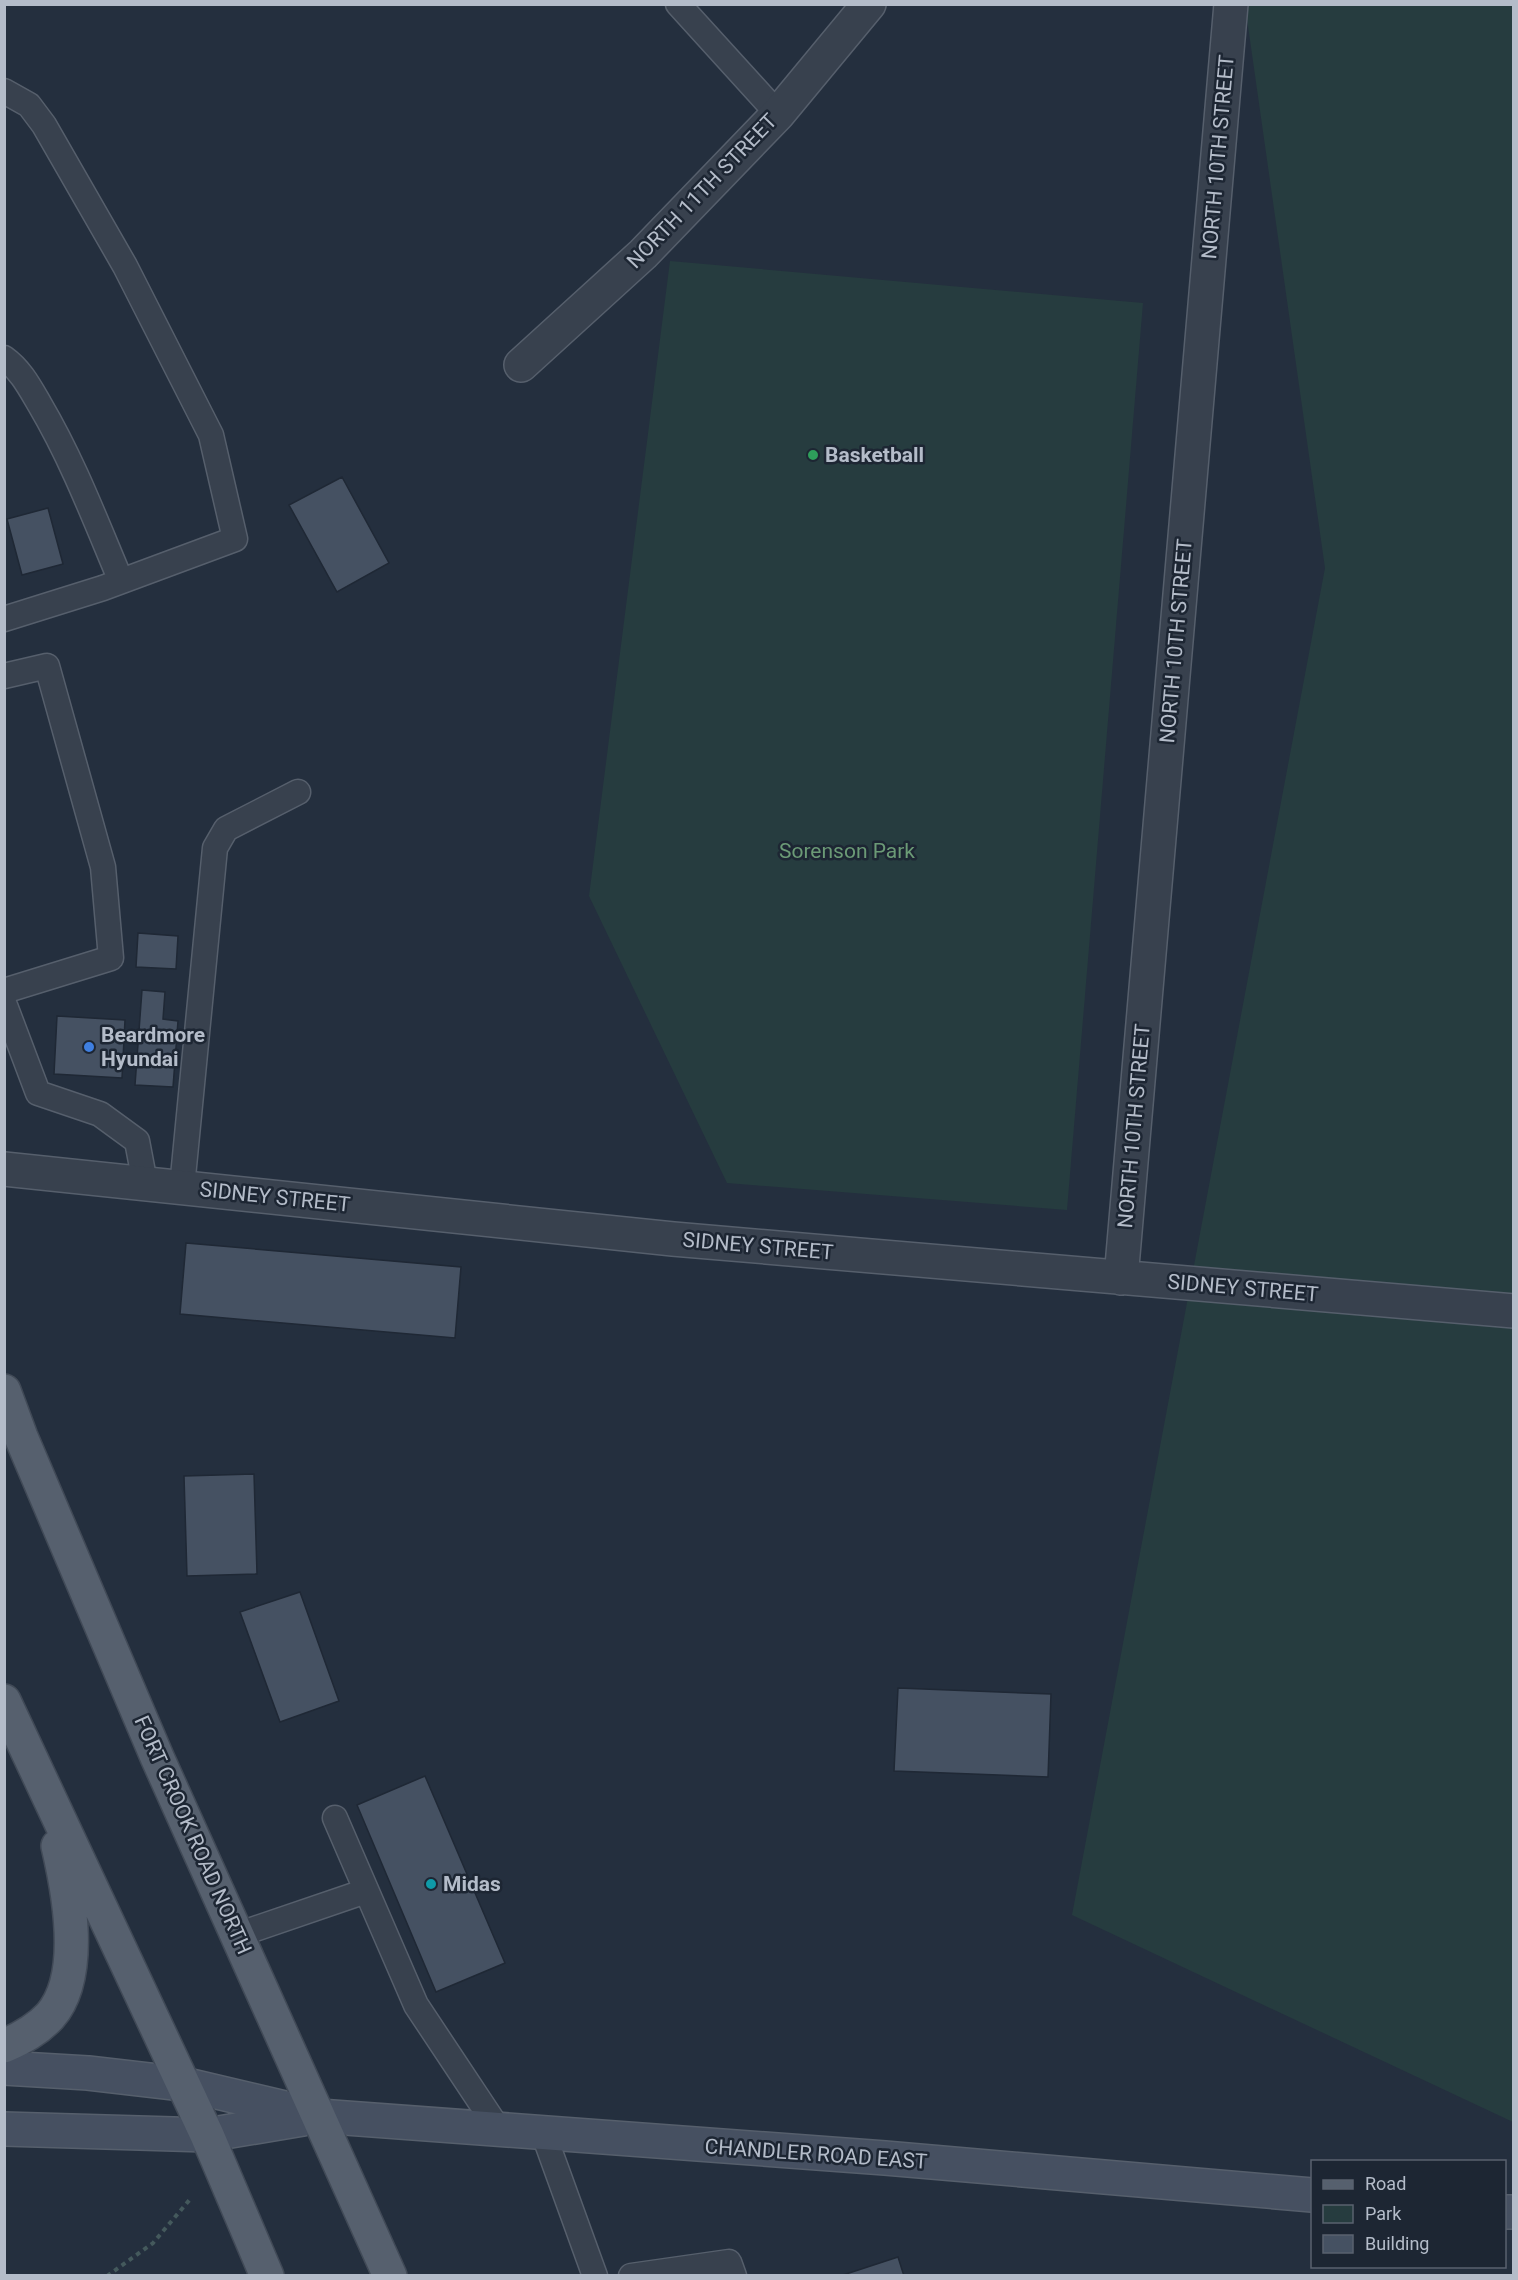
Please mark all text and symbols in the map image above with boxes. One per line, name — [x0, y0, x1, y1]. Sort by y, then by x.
street label: NORTH 10TH STREET — [1197, 53, 1239, 260]
street label: NORTH 11TH STREET — [622, 109, 782, 273]
place label: Basketball — [825, 443, 924, 467]
marker: Basketball — [806, 448, 820, 462]
street label: NORTH 10TH STREET — [1155, 537, 1197, 744]
park label: Sorenson Park — [779, 839, 915, 863]
street label: NORTH 10TH STREET — [1113, 1022, 1155, 1229]
place label: Beardmore Hyundai — [101, 1023, 205, 1071]
marker: Beardmore Hyundai — [82, 1040, 96, 1054]
street label: SIDNEY STREET — [199, 1177, 352, 1217]
street label: SIDNEY STREET — [682, 1227, 835, 1265]
street label: SIDNEY STREET — [1167, 1269, 1320, 1307]
street label: FORT CROOK ROAD NORTH — [130, 1712, 256, 1958]
place label: Midas — [443, 1872, 501, 1896]
marker: Midas — [424, 1877, 438, 1891]
street label: CHANDLER ROAD EAST — [704, 2134, 929, 2174]
legend — [1311, 2160, 1506, 2268]
text: Road — [1365, 2173, 1406, 2194]
text: Park — [1365, 2203, 1402, 2224]
text: Building — [1365, 2233, 1429, 2254]

